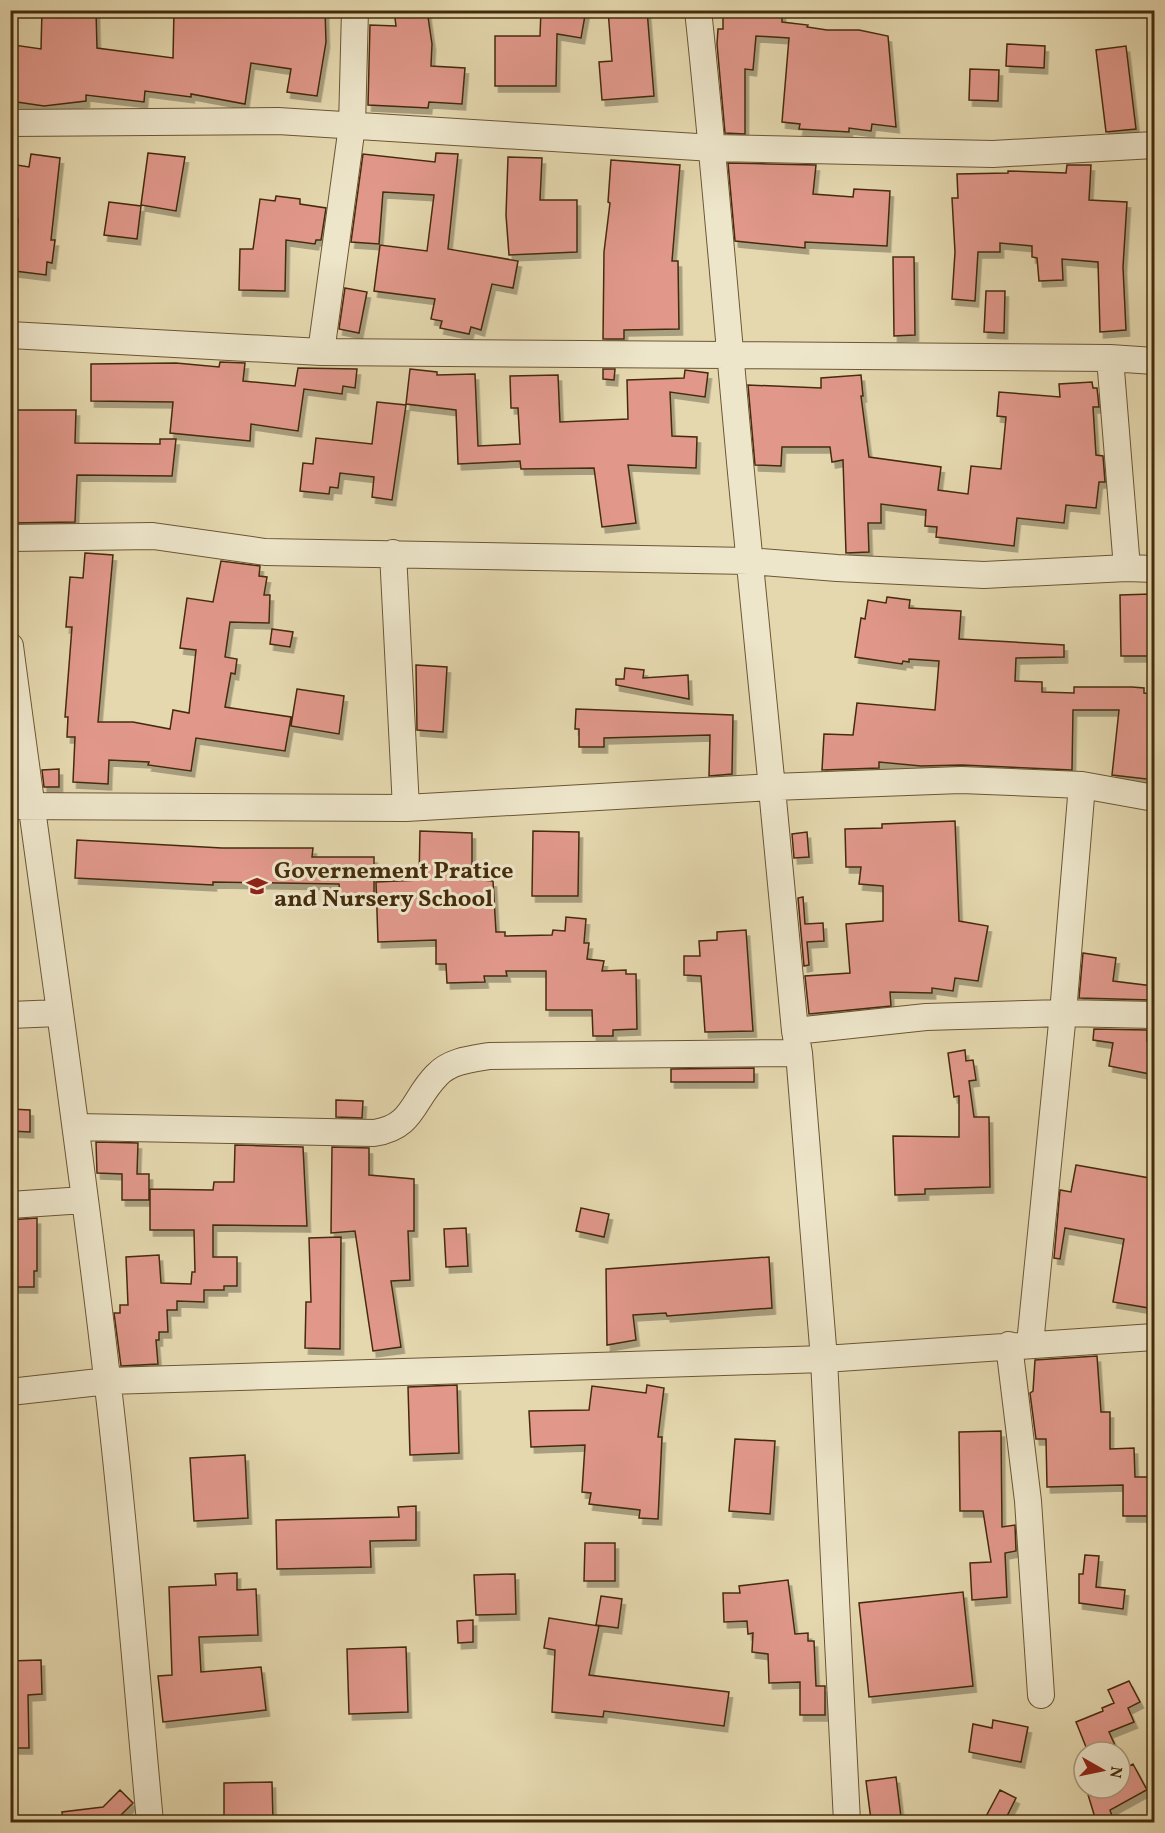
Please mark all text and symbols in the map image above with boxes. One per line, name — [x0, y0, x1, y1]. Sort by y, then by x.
place label: Governement Pratice and Nursery School — [274, 855, 514, 917]
school or university icon: Governement Pratice and Nursery School — [245, 874, 269, 898]
north arrow — [1072, 1740, 1132, 1800]
text: N — [1103, 1765, 1127, 1780]

